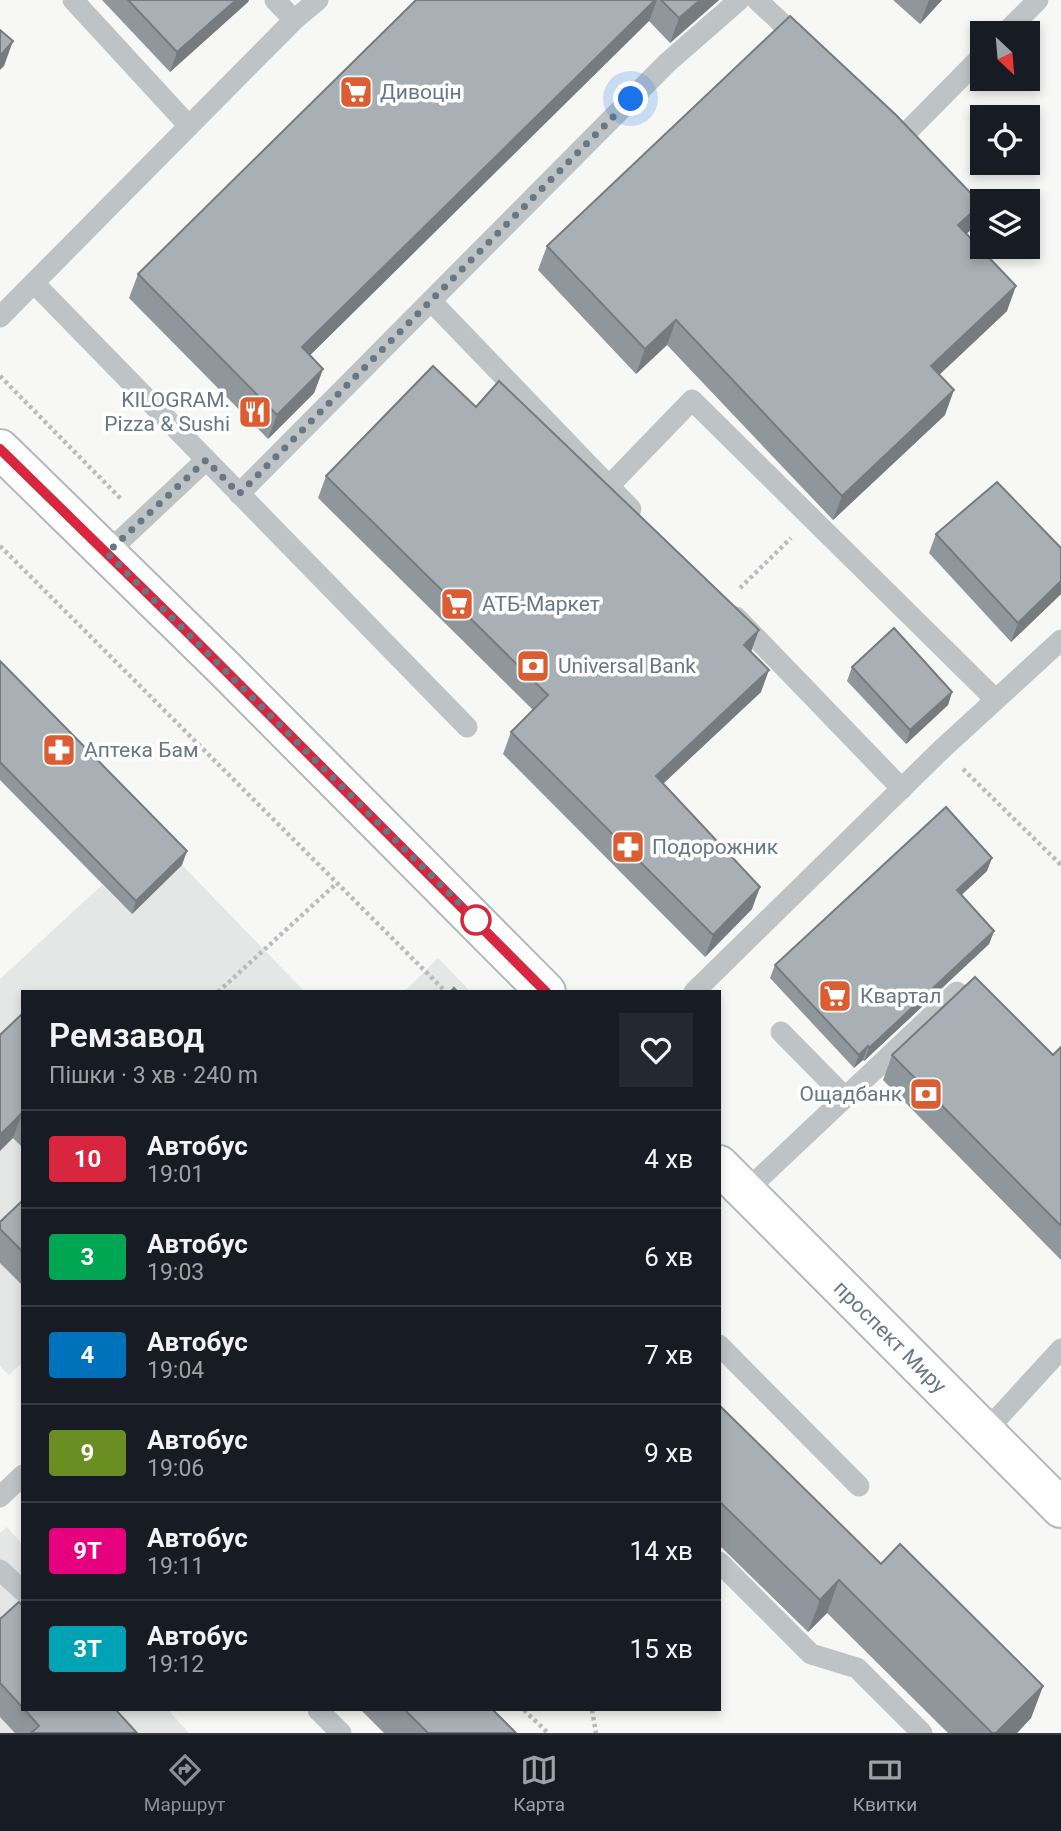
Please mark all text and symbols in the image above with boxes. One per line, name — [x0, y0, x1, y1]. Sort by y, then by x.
north arrow — [970, 21, 1040, 91]
map controls — [970, 21, 1040, 259]
supermarket icon: Дивоцін — [337, 73, 375, 111]
place label: Дивоцін — [380, 80, 462, 104]
your location — [613, 81, 648, 116]
button: locate — [970, 105, 1040, 175]
button: layers — [970, 189, 1040, 259]
place label: KILOGRAM. Pizza & Sushi — [104, 388, 230, 436]
restaurant icon: KILOGRAM. Pizza & Sushi — [236, 393, 274, 431]
supermarket icon: АТБ-Маркет — [438, 585, 476, 623]
place label: АТБ-Маркет — [482, 592, 600, 616]
bank icon: Universal Bank — [514, 647, 552, 685]
place label: Universal Bank — [558, 654, 696, 678]
pharmacy icon: Аптека Бам — [40, 731, 78, 769]
place label: Аптека Бам — [84, 738, 198, 762]
pharmacy icon: Подорожник — [609, 828, 647, 866]
place label: Подорожник — [652, 835, 779, 859]
unlabelled marker — [461, 905, 491, 935]
supermarket icon: Квартал — [816, 977, 854, 1015]
place label: Квартал — [860, 984, 941, 1008]
button: heart — [619, 1013, 693, 1087]
text: Ремзавод — [49, 1016, 204, 1055]
text: Пішки · 3 хв · 240 m — [49, 1062, 258, 1089]
bank icon: Ощадбанк — [907, 1075, 945, 1113]
place label: Ощадбанк — [800, 1082, 903, 1106]
text: Автобус — [147, 1131, 248, 1161]
text: 4 хв — [644, 1144, 693, 1174]
text: 10 — [74, 1145, 101, 1173]
text: 19:01 — [147, 1161, 204, 1188]
text: Автобус — [147, 1229, 248, 1259]
text: 6 хв — [644, 1242, 693, 1272]
text: 3 — [81, 1243, 94, 1271]
text: 19:03 — [147, 1259, 204, 1286]
street label: проспект Миру — [829, 1276, 951, 1398]
text: Автобус — [147, 1327, 248, 1357]
text: 7 хв — [644, 1340, 693, 1370]
text: 4 — [81, 1341, 94, 1369]
text: 19:04 — [147, 1357, 204, 1384]
text: Автобус — [147, 1425, 248, 1455]
text: 9 хв — [644, 1438, 693, 1468]
text: 9 — [81, 1439, 94, 1467]
text: 19:06 — [147, 1455, 204, 1482]
text: Автобус — [147, 1523, 248, 1553]
text: 14 хв — [630, 1536, 693, 1566]
text: 9Т — [73, 1537, 102, 1565]
text: 19:11 — [147, 1553, 204, 1580]
text: Автобус — [147, 1621, 248, 1651]
text: 15 хв — [630, 1634, 693, 1664]
text: 3Т — [73, 1635, 102, 1663]
text: 19:12 — [147, 1651, 204, 1678]
tab: Маршрут — [144, 1751, 226, 1816]
tab: Карта — [513, 1751, 565, 1816]
tab: Квитки — [853, 1751, 917, 1816]

